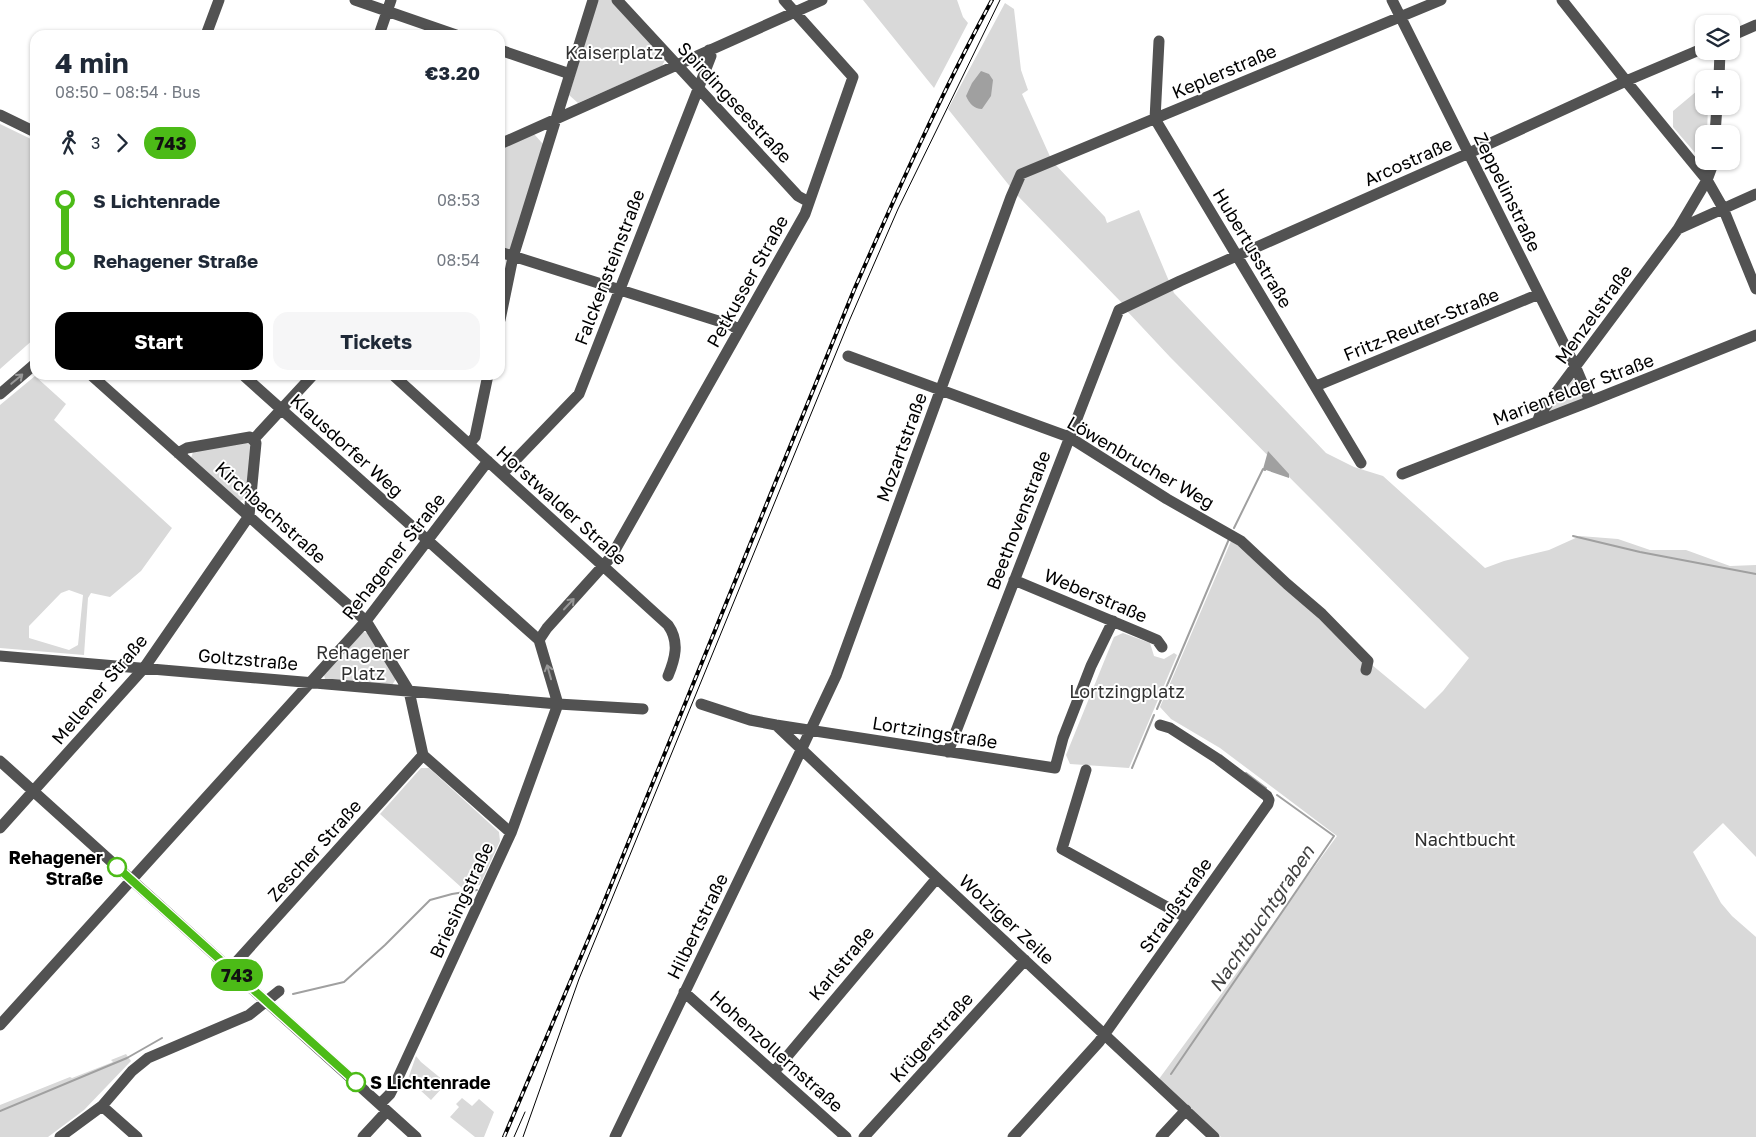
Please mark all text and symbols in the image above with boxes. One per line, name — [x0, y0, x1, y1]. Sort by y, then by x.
map controls — [1695, 15, 1740, 170]
button: layers — [1695, 15, 1740, 60]
street label: Spirdingseestraße — [673, 37, 797, 167]
street label: Keplerstraße — [1168, 39, 1280, 103]
park label: Kaiserplatz — [565, 41, 663, 63]
text: 4 min — [55, 46, 129, 79]
text: €3.20 — [425, 61, 480, 84]
button: + — [1695, 70, 1740, 115]
text: 08:50 – 08:54 · Bus — [55, 82, 200, 102]
button: − — [1695, 125, 1740, 170]
icon: walk — [55, 129, 83, 157]
icon: forward — [108, 129, 136, 157]
street label: Zeppelinstraße — [1470, 129, 1546, 255]
text: 743 — [154, 132, 186, 154]
street label: Arcostraße — [1361, 132, 1455, 190]
text: 3 — [91, 133, 100, 153]
street label: Hubertusstraße — [1209, 184, 1297, 312]
street label: Falckensteinstraße — [569, 186, 649, 348]
text: S Lichtenrade — [93, 189, 220, 212]
text: 08:53 — [437, 190, 480, 210]
street label: Petkusser Straße — [702, 211, 792, 351]
text: Rehagener Straße — [93, 249, 258, 272]
text: 08:54 — [436, 250, 480, 270]
street label: Menzelstraße — [1550, 260, 1636, 368]
street label: Fritz-Reuter-Straße — [1340, 283, 1502, 365]
button: Start — [55, 312, 263, 370]
button: Tickets — [273, 312, 480, 370]
street label: Marienfelder Straße — [1489, 348, 1657, 430]
one-way arrow — [11, 373, 24, 385]
street label: Klausdorfer Weg — [286, 389, 408, 501]
street label: Mozartstraße — [871, 389, 931, 505]
street label: Löwenbrucher Weg — [1063, 411, 1219, 513]
street label: Horstwalder Straße — [492, 441, 632, 569]
street label: Beethovenstraße — [981, 447, 1055, 593]
street label: Kirchbachstraße — [211, 456, 331, 568]
street label: Rehagener Straße — [337, 488, 449, 624]
street label: Weberstraße — [1041, 563, 1151, 627]
one-way arrow — [563, 598, 575, 610]
street label: Mellener Straße — [47, 629, 151, 749]
park label: Rehagener Platz — [316, 641, 410, 684]
street label: Goltzstraße — [197, 644, 299, 674]
one-way arrow — [543, 664, 553, 680]
park label: Lortzingplatz — [1069, 680, 1185, 702]
street label: Lortzingstraße — [871, 711, 999, 753]
street label: Zescher Straße — [262, 795, 366, 905]
park label: Nachtbucht — [1414, 828, 1516, 850]
street label: Briesingstraße — [425, 838, 497, 962]
water label: Nachtbuchtgraben — [1204, 839, 1319, 995]
place label: Rehagener Straße — [9, 846, 103, 889]
street label: Straußstraße — [1134, 853, 1216, 957]
marker: Rehagener Straße — [107, 857, 127, 877]
street label: Wolziger Zeile — [955, 869, 1059, 969]
street label: Hilbertstraße — [662, 870, 732, 982]
street label: Karlstraße — [804, 922, 878, 1004]
line badge: 743 — [208, 959, 266, 991]
text: 743 — [221, 964, 253, 986]
street label: Hohenzollernstraße — [706, 985, 848, 1117]
street label: Krügerstraße — [885, 987, 977, 1087]
place label: S Lichtenrade — [370, 1071, 491, 1093]
marker: S Lichtenrade — [346, 1072, 366, 1092]

